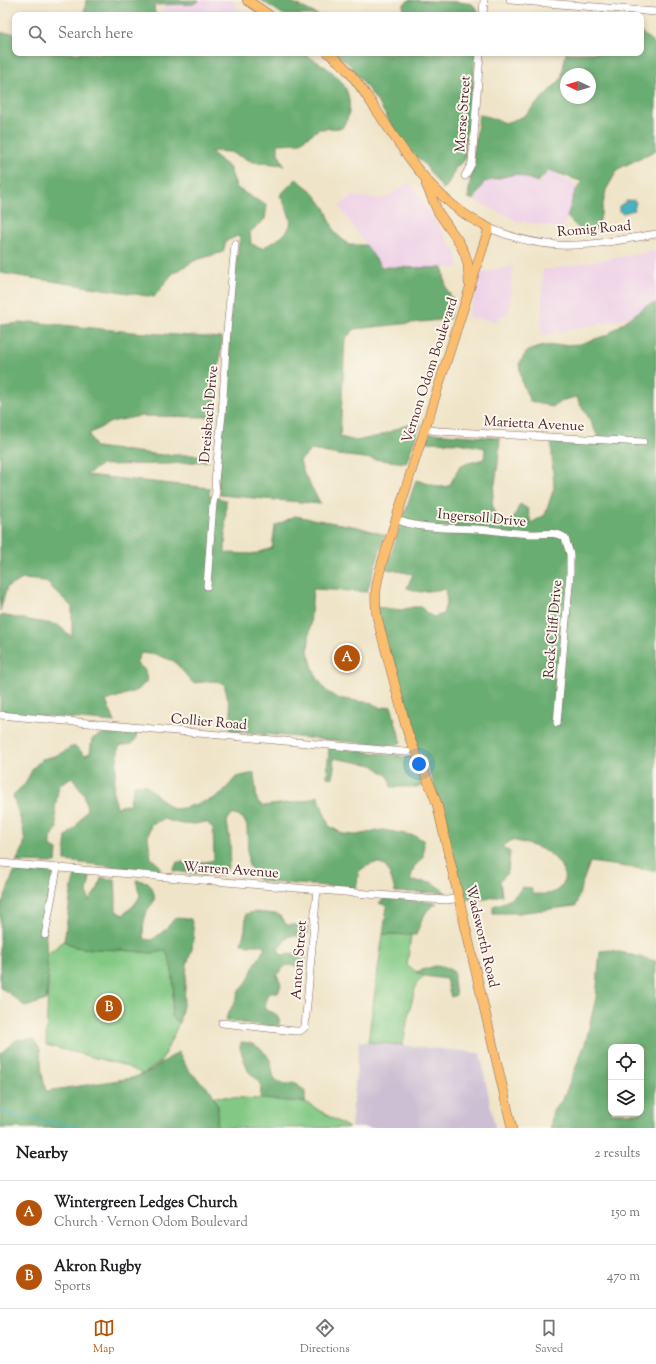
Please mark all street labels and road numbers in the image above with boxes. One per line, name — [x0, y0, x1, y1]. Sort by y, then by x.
street label: Morse Street — [451, 75, 477, 153]
street label: Romig Road — [556, 217, 632, 243]
street label: Vernon Odom Boulevard — [398, 295, 464, 446]
street label: Dreisbach Drive — [196, 365, 224, 463]
street label: Marietta Avenue — [483, 412, 585, 438]
street label: Ingersoll Drive — [437, 505, 527, 533]
street label: Rock Cliff Drive — [540, 579, 568, 679]
street label: Collier Road — [170, 710, 248, 736]
street label: Warren Avenue — [182, 858, 279, 884]
street label: Wadsworth Road — [460, 883, 503, 990]
street label: Anton Street — [287, 920, 313, 1000]

